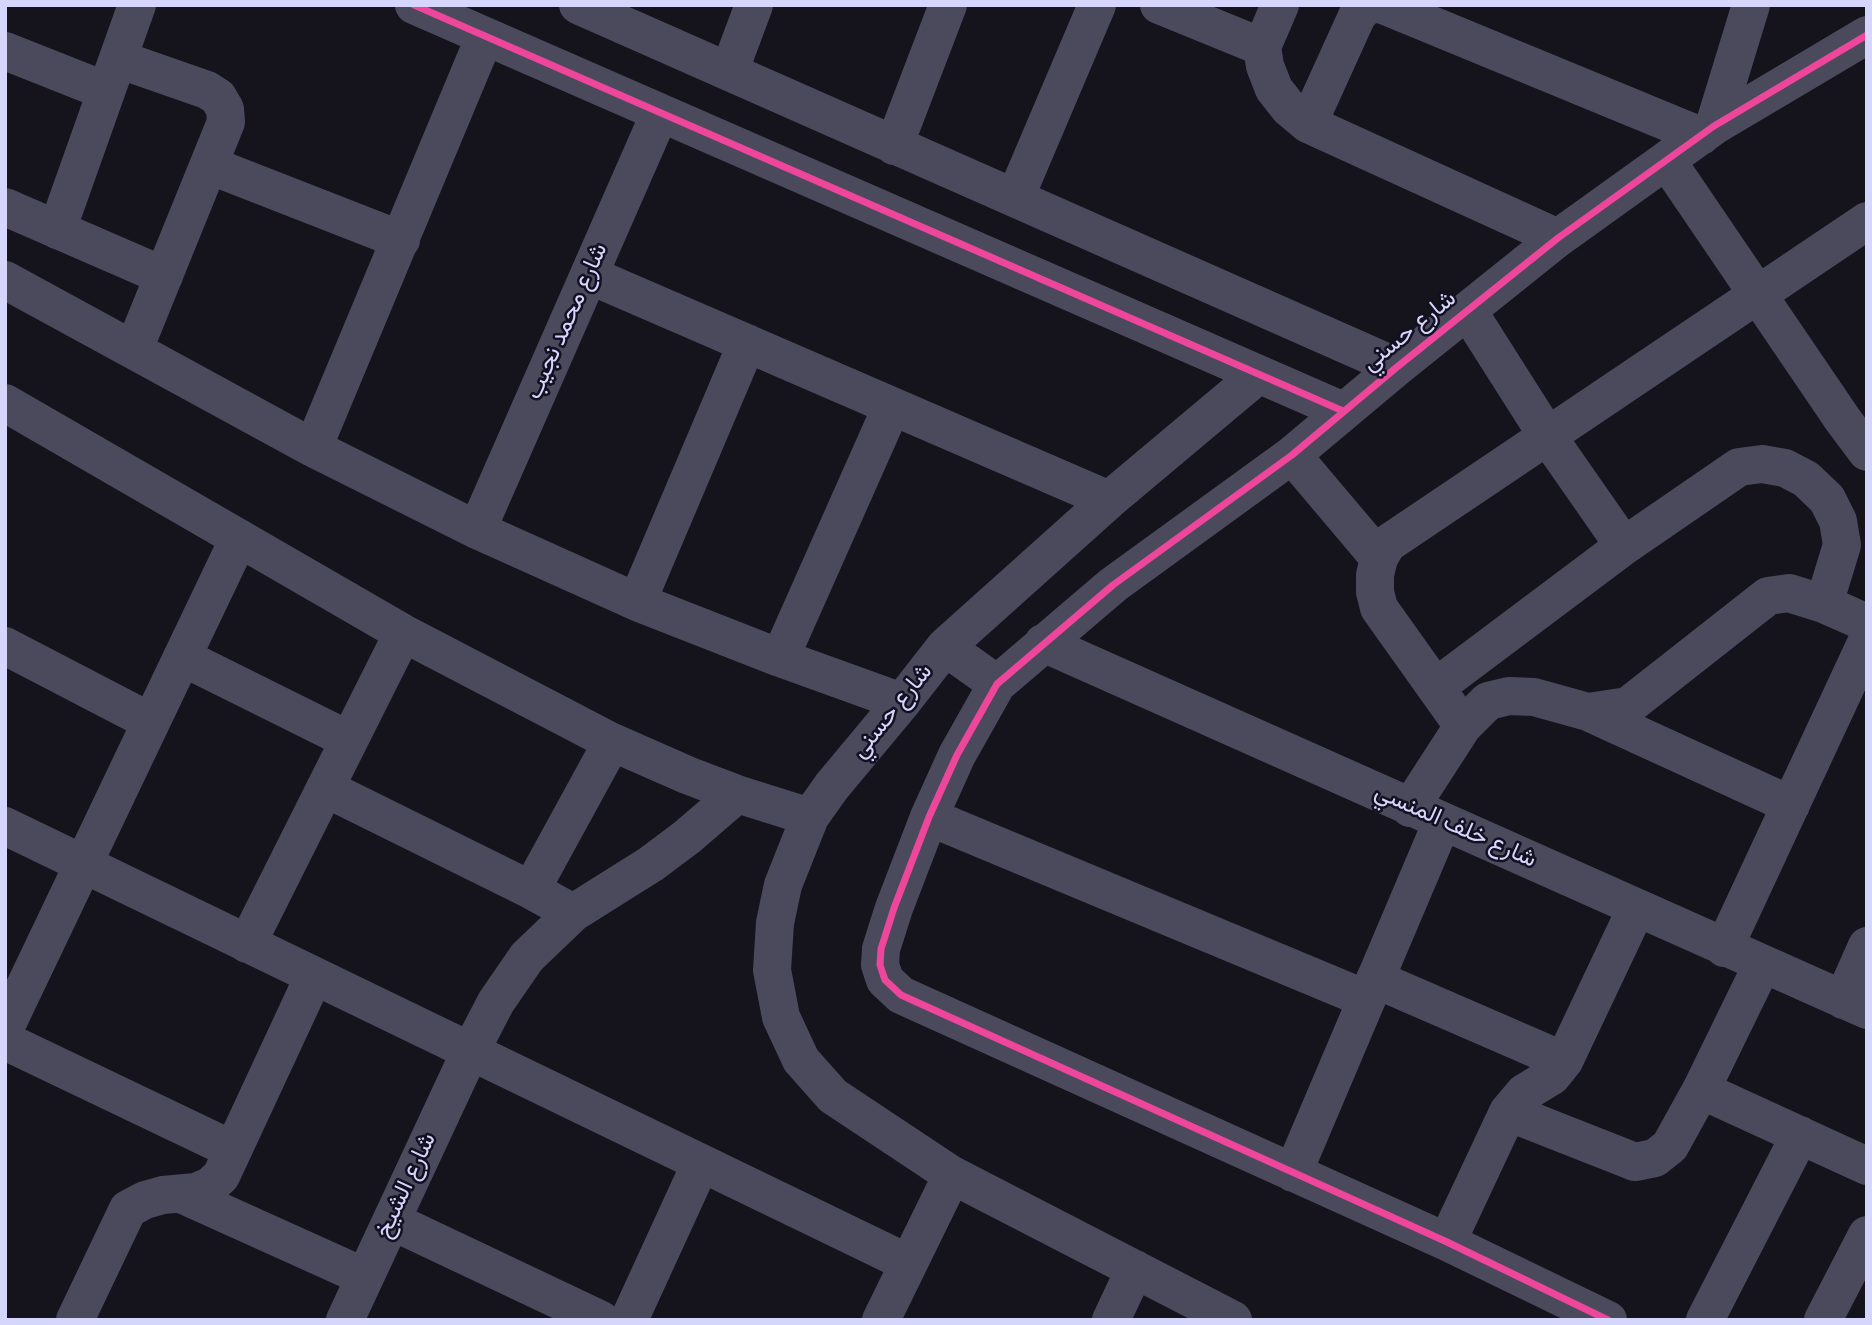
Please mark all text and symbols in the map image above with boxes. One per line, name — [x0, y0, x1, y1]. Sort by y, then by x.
street label: شارع محمد نجيب — [521, 240, 615, 404]
street label: شارع حسني — [1357, 285, 1463, 379]
street label: شارع حسني — [846, 659, 940, 765]
street label: شارع خلف المنسي — [1370, 778, 1540, 876]
street label: شارع الشيخ — [370, 1129, 444, 1243]

